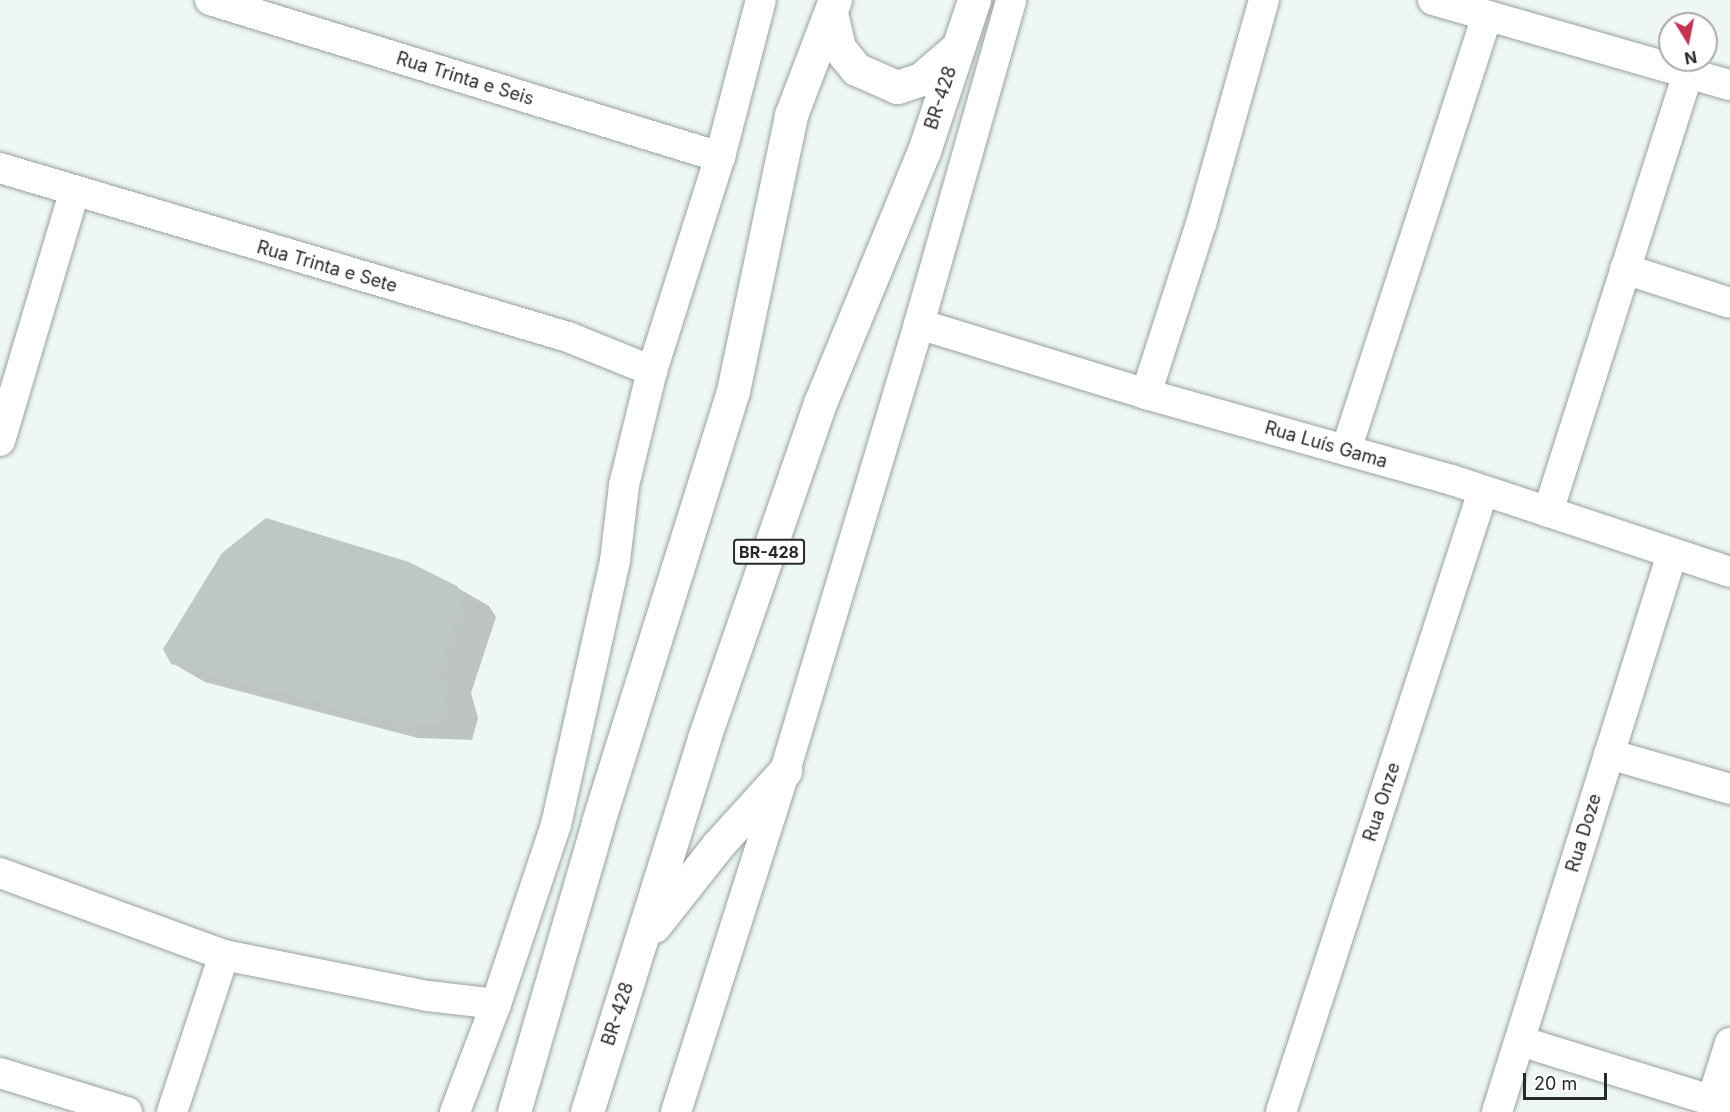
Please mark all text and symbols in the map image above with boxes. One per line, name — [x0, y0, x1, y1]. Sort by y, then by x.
north arrow — [1658, 12, 1718, 72]
text: N — [1683, 47, 1699, 69]
street label: Rua Trinta e Seis — [394, 48, 536, 110]
street label: BR-428 — [921, 64, 961, 132]
street label: Rua Trinta e Sete — [254, 237, 400, 297]
street label: Rua Luís Gama — [1262, 417, 1390, 473]
road number: BR-428 — [733, 539, 805, 565]
street label: Rua Onze — [1359, 760, 1405, 844]
street label: Rua Doze — [1562, 791, 1606, 875]
street label: BR-428 — [598, 980, 638, 1048]
scale bar — [1526, 1061, 1610, 1099]
text: 20 m — [1534, 1073, 1577, 1094]

